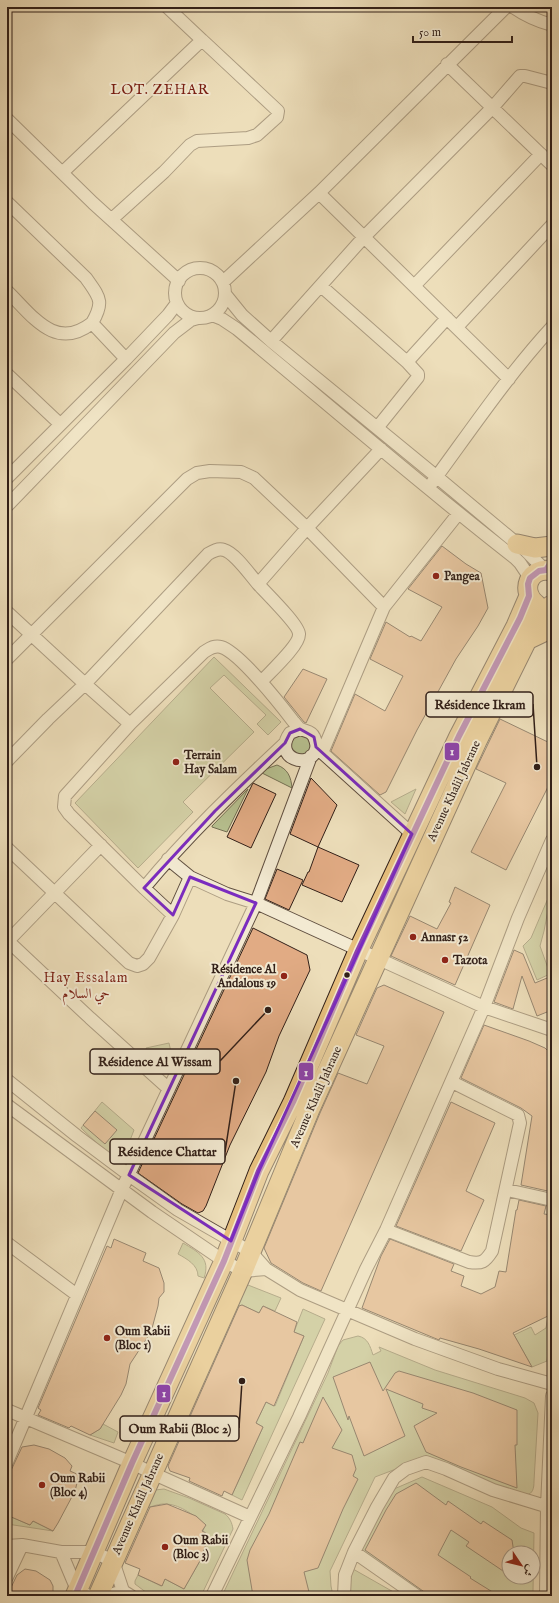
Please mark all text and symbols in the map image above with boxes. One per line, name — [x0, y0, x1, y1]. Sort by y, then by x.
scale bar — [413, 18, 512, 44]
text: 50 m — [419, 25, 441, 40]
district label: LOT. ZEHAR — [111, 81, 209, 99]
place label: Pangea — [444, 569, 480, 585]
marker: Pangea — [431, 571, 441, 581]
callout: Résidence Ikram — [426, 692, 533, 717]
text: Résidence Ikram — [435, 697, 525, 714]
street label: Avenue Khalil Jabrane — [424, 738, 485, 845]
line badge: 1 — [444, 742, 460, 761]
text: 1 — [450, 745, 454, 759]
place label: Terrain Hay Salam — [183, 748, 238, 778]
marker: Terrain Hay Salam — [171, 757, 181, 767]
place label: Annasr 52 — [420, 930, 469, 945]
marker: Annasr 52 — [408, 932, 418, 942]
place label: Tazota — [452, 953, 488, 968]
marker: Tazota — [440, 955, 450, 965]
place label: Résidence Al Andalous 19 — [211, 962, 277, 991]
district label: Hay Essalam حي السلام — [43, 969, 129, 1006]
unlabelled marker — [342, 970, 352, 980]
marker: Résidence Al Andalous 19 — [279, 971, 289, 981]
street label: Avenue Khalil Jabrane — [286, 1043, 346, 1151]
callout: Résidence Al Wissam — [90, 1049, 220, 1074]
text: Résidence Al Wissam — [98, 1054, 212, 1071]
line badge: 1 — [298, 1062, 314, 1081]
text: 1 — [304, 1066, 308, 1080]
callout: Résidence Chattar — [110, 1139, 225, 1164]
text: Résidence Chattar — [117, 1144, 217, 1161]
place label: Oum Rabii (Bloc 1) — [115, 1324, 171, 1353]
marker: Oum Rabii (Bloc 1) — [102, 1333, 112, 1343]
line badge: 1 — [156, 1384, 171, 1403]
text: 1 — [162, 1387, 166, 1401]
callout: Oum Rabii (Bloc 2) — [120, 1416, 239, 1441]
text: Oum Rabii (Bloc 2) — [129, 1421, 231, 1438]
street label: Avenue Khalil Jabrane — [108, 1450, 168, 1558]
place label: Oum Rabii (Bloc 4) — [50, 1471, 106, 1500]
marker: Oum Rabii (Bloc 4) — [37, 1480, 47, 1490]
place label: Oum Rabii (Bloc 3) — [173, 1533, 229, 1562]
marker: Oum Rabii (Bloc 3) — [160, 1542, 170, 1552]
north arrow — [501, 1545, 541, 1585]
text: ش — [519, 1562, 537, 1579]

